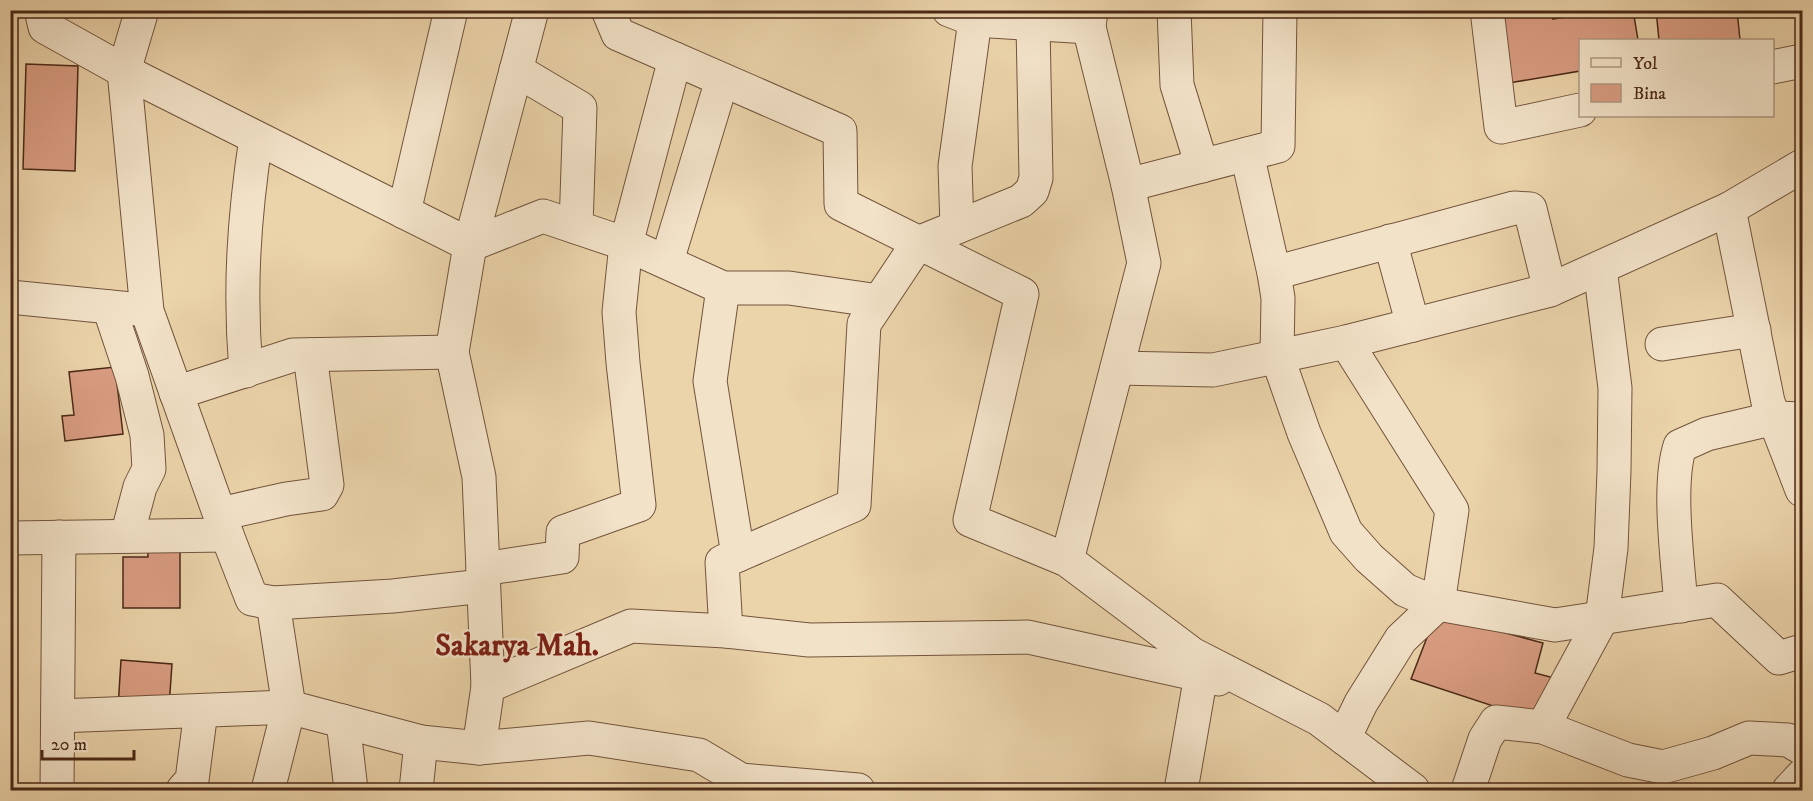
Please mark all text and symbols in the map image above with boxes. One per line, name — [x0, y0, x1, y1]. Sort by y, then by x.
legend — [1579, 39, 1774, 117]
text: Yol — [1633, 53, 1658, 75]
text: Bina — [1633, 83, 1666, 105]
district label: Sakarya Mah. — [435, 628, 599, 665]
scale bar — [42, 723, 134, 761]
text: 20 m — [51, 734, 87, 756]

